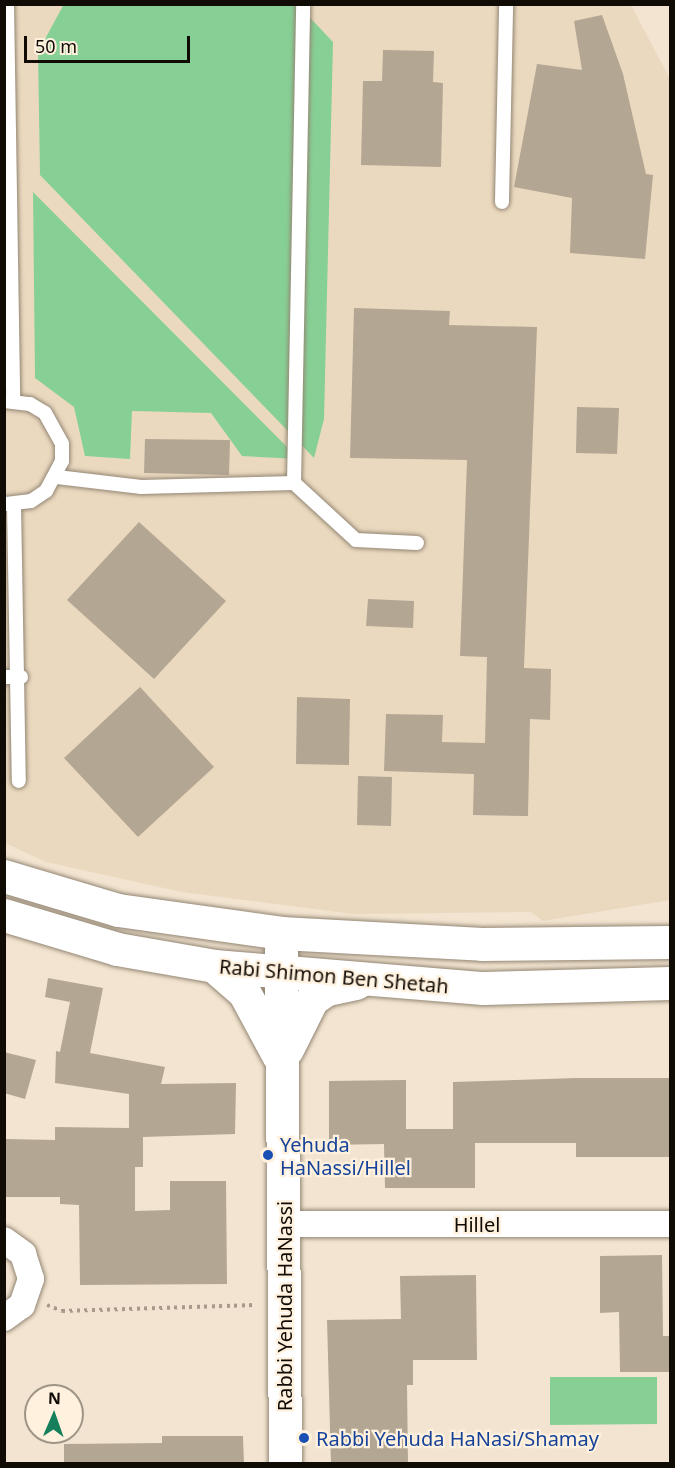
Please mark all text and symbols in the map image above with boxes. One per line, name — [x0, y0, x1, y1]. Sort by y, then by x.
scale bar — [27, 24, 194, 62]
text: 50 m — [35, 34, 77, 58]
street label: Rabi Shimon Ben Shetah — [218, 954, 450, 998]
place label: Yehuda HaNassi/Hillel — [280, 1132, 411, 1179]
marker: Yehuda HaNassi/Hillel — [261, 1148, 275, 1162]
street label: Rabbi Yehuda HaNassi — [272, 1201, 296, 1411]
street label: Hillel — [454, 1212, 500, 1236]
north arrow — [24, 1384, 84, 1444]
text: N — [48, 1387, 61, 1409]
place label: Rabbi Yehuda HaNasi/Shamay — [316, 1426, 599, 1450]
marker: Rabbi Yehuda HaNasi/Shamay — [297, 1431, 311, 1445]

